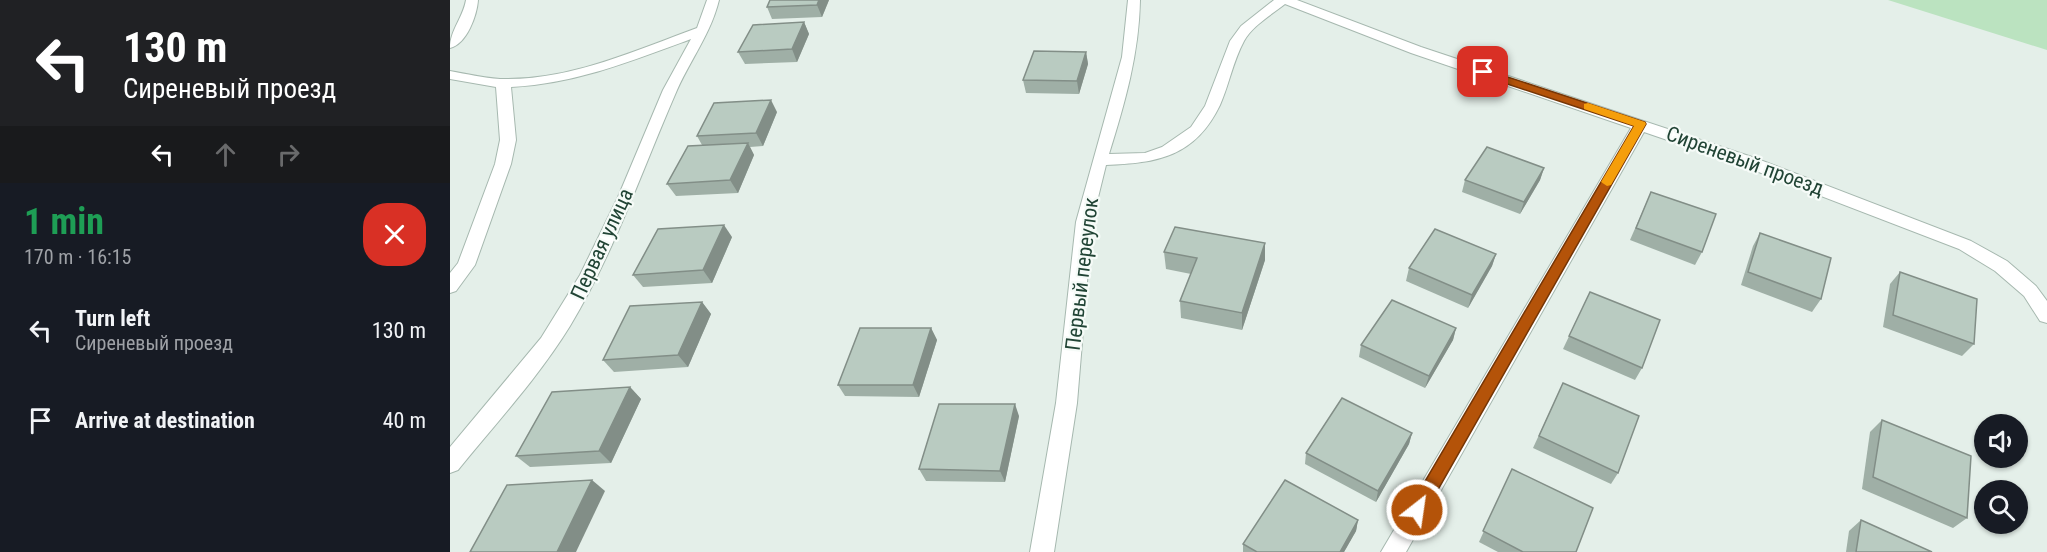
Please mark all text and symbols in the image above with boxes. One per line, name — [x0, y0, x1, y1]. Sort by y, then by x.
text: 130 m — [123, 23, 228, 72]
icon: left — [24, 24, 102, 102]
pin — [1457, 46, 1508, 97]
icon: arrive — [1466, 55, 1499, 88]
text: Сиреневый проезд — [123, 73, 336, 105]
street label: Сиреневый проезд — [1663, 121, 1827, 201]
icon: left — [146, 138, 179, 171]
icon: ahead — [209, 138, 242, 171]
icon: right — [272, 138, 305, 171]
street label: Первая улица — [566, 185, 638, 303]
street label: Первый переулок — [1061, 196, 1103, 352]
text: 1 min — [24, 201, 104, 243]
button: close — [363, 203, 426, 266]
text: 170 m · 16:15 — [24, 245, 131, 269]
text: Turn left — [75, 306, 150, 331]
icon: left — [24, 314, 57, 347]
text: 130 m — [372, 318, 426, 343]
text: Сиреневый проезд — [75, 331, 233, 355]
icon: arrive — [24, 404, 57, 437]
text: Arrive at destination — [75, 408, 255, 433]
text: 40 m — [383, 408, 426, 433]
map controls — [1974, 414, 2028, 534]
button: sound — [1974, 414, 2028, 468]
position arrow — [1385, 478, 1449, 542]
button: search — [1974, 480, 2028, 534]

